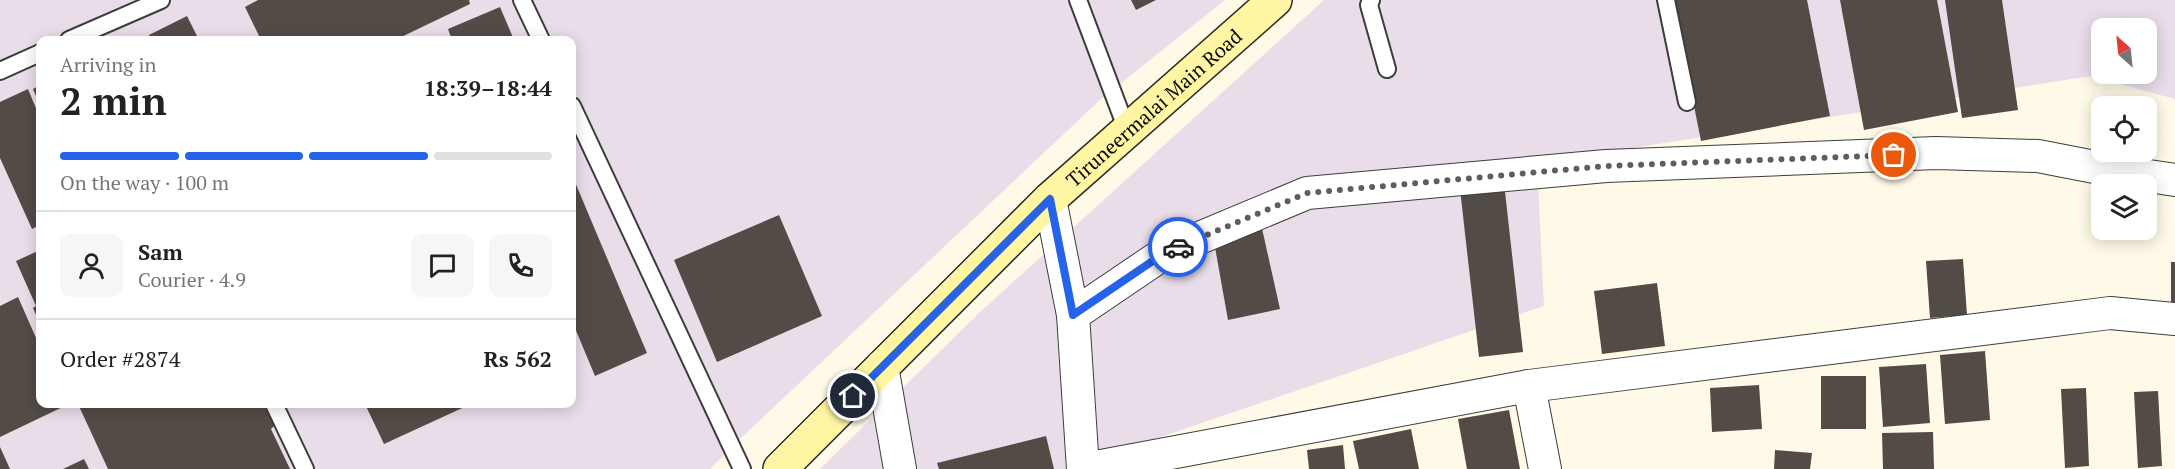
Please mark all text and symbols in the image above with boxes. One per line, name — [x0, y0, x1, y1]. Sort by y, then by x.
north arrow — [2091, 18, 2157, 84]
map controls — [2091, 18, 2157, 240]
street label: Tiruneermalai Main Road — [1060, 22, 1247, 193]
text: Arriving in — [60, 51, 156, 78]
text: 18:39–18:44 — [424, 73, 552, 102]
text: 2 min — [60, 74, 167, 126]
button: locate — [2091, 96, 2157, 162]
pin — [1868, 129, 1919, 180]
icon: bag — [1877, 138, 1910, 171]
text: On the way · 100 m — [60, 169, 229, 196]
button: layers — [2091, 174, 2157, 240]
courier — [1148, 217, 1208, 277]
icon: car — [1162, 231, 1195, 264]
button: person — [60, 234, 123, 297]
button: chat — [411, 234, 474, 297]
button: phone — [489, 234, 552, 297]
text: Sam — [138, 237, 183, 266]
text: Courier · 4.9 — [138, 266, 246, 293]
text: Order #2874 — [60, 344, 180, 373]
text: Rs 562 — [483, 344, 552, 373]
pin — [827, 370, 878, 421]
icon: home — [836, 379, 869, 412]

